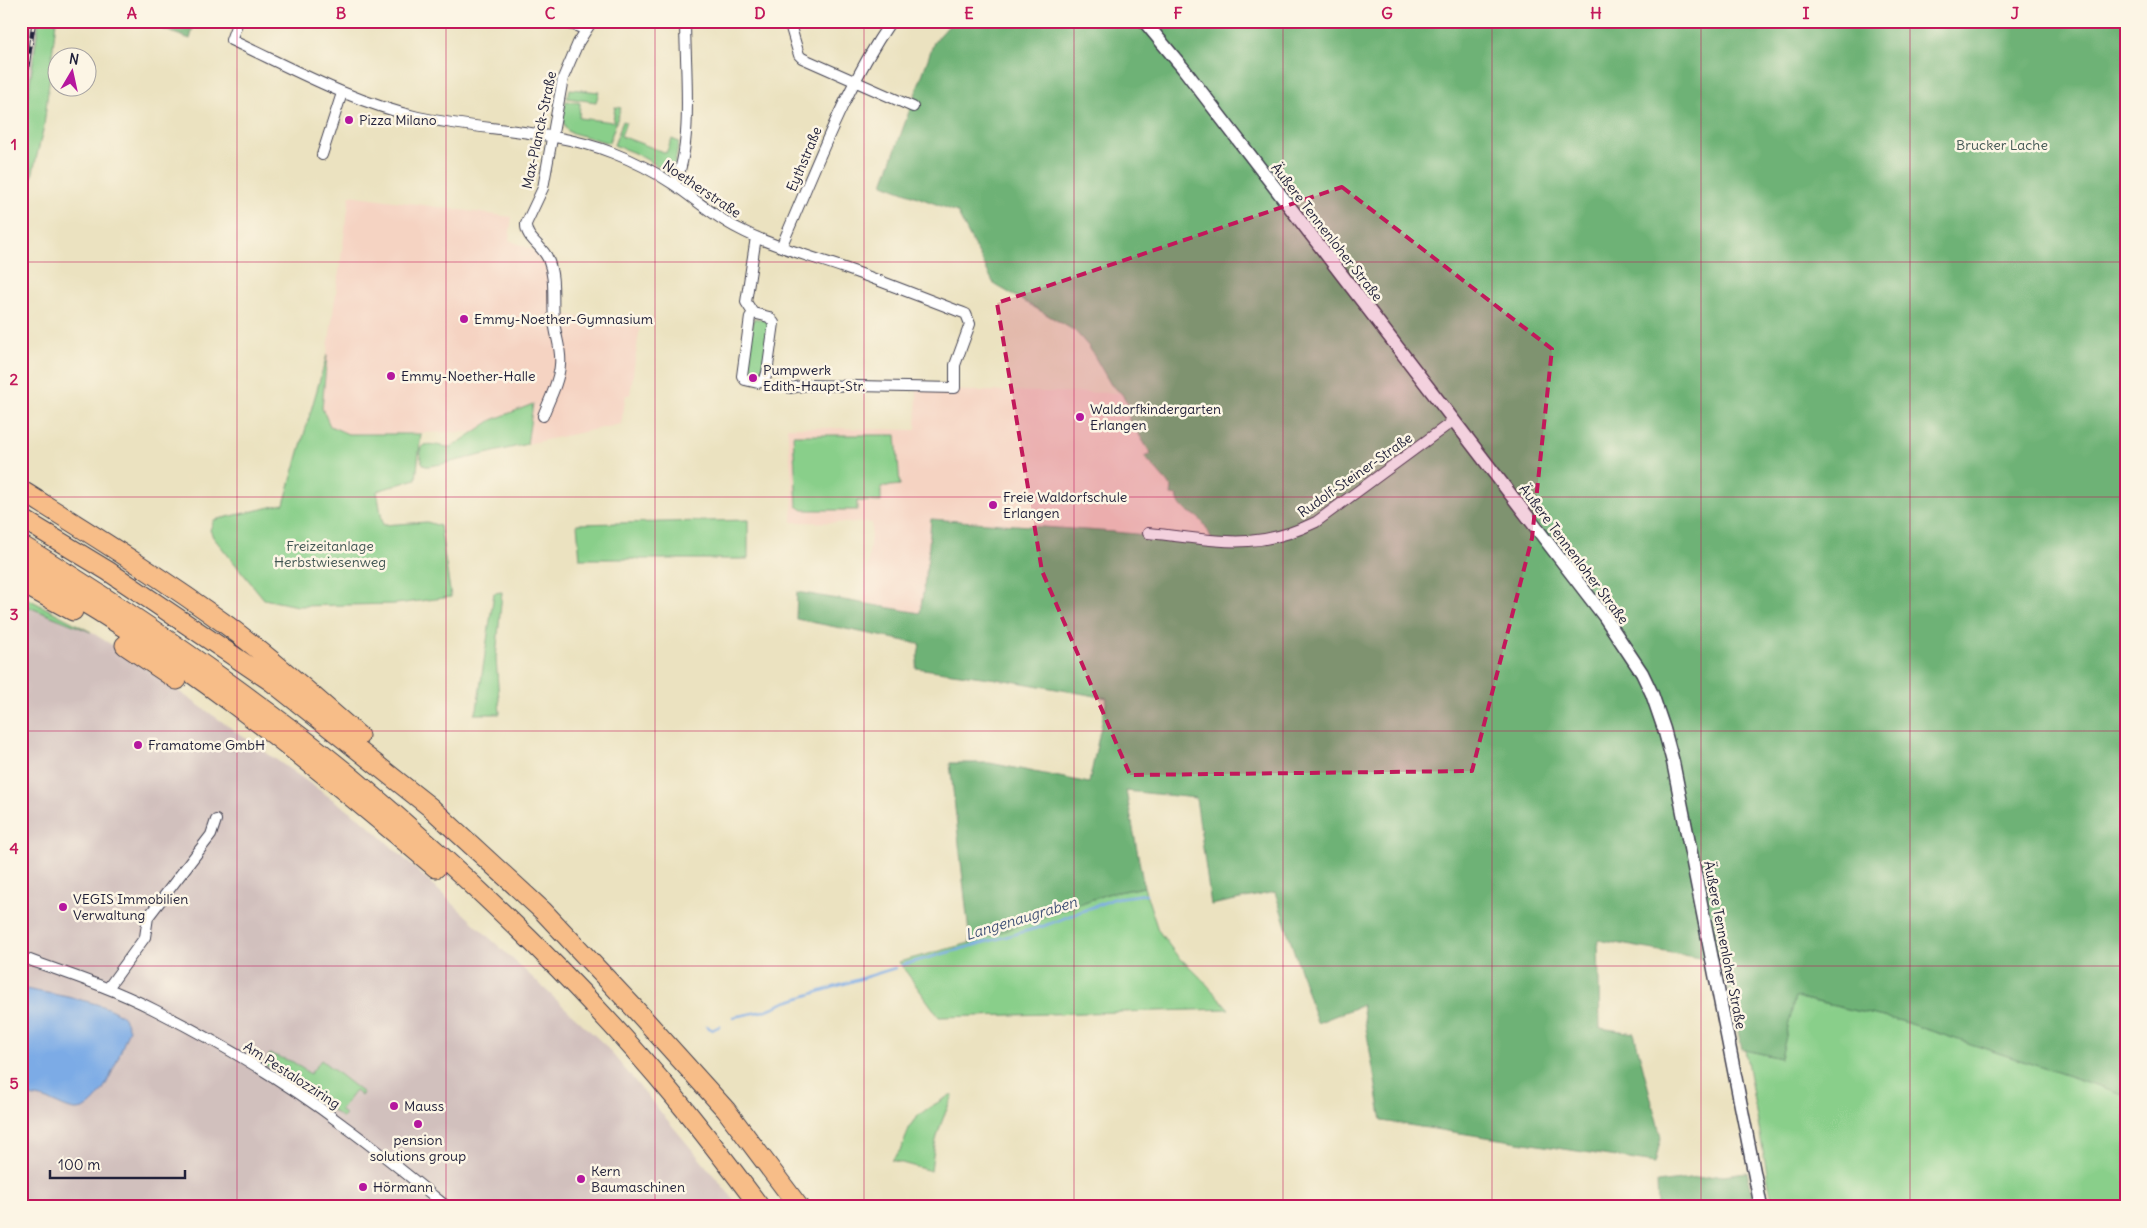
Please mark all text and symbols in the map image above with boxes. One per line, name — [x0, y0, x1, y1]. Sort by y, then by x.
text: A — [127, 3, 137, 23]
text: B — [336, 3, 347, 23]
text: C — [545, 3, 556, 23]
text: D — [754, 3, 766, 23]
text: E — [964, 3, 974, 23]
text: F — [1173, 3, 1183, 23]
text: G — [1381, 3, 1393, 23]
text: H — [1590, 3, 1602, 23]
text: I — [1803, 3, 1810, 23]
text: J — [2011, 3, 2020, 23]
north arrow — [48, 48, 98, 98]
text: N — [68, 50, 80, 69]
street label: Max-Planck-Straße — [518, 69, 560, 191]
place label: Pizza Milano — [359, 111, 437, 129]
marker: Pizza Milano — [343, 114, 355, 126]
street label: Eythstraße — [782, 124, 826, 194]
text: 1 — [11, 134, 17, 154]
park label: Brucker Lache — [1956, 136, 2048, 154]
street label: Noetherstraße — [659, 156, 745, 222]
street label: Äußere Tennenloher Straße — [1267, 159, 1387, 305]
place label: Emmy-Noether-Gymnasium — [474, 310, 653, 328]
marker: Emmy-Noether-Gymnasium — [458, 313, 470, 325]
place label: Pumpwerk Edith-Haupt-Str. — [763, 361, 865, 395]
place label: Emmy-Noether-Halle — [401, 367, 535, 385]
text: 2 — [10, 369, 19, 389]
marker: Emmy-Noether-Halle — [385, 370, 397, 382]
marker: Pumpwerk Edith-Haupt-Str. — [747, 372, 759, 384]
place label: Waldorfkindergarten Erlangen — [1090, 400, 1221, 434]
marker: Waldorfkindergarten Erlangen — [1074, 411, 1086, 423]
street label: Rudolf-Steiner-Straße — [1294, 429, 1416, 521]
street label: Äußere Tennenloher Straße — [1515, 480, 1633, 628]
place label: Freie Waldorfschule Erlangen — [1003, 488, 1127, 522]
marker: Freie Waldorfschule Erlangen — [987, 499, 999, 511]
park label: Freizeitanlage Herbstwiesenweg — [274, 537, 386, 571]
text: 3 — [9, 604, 19, 624]
place label: Framatome GmbH — [148, 736, 265, 754]
marker: Framatome GmbH — [132, 739, 144, 751]
text: 4 — [9, 838, 19, 858]
street label: Äußere Tennenloher Straße — [1700, 859, 1750, 1031]
place label: VEGIS Immobilien Verwaltung — [73, 890, 188, 924]
water label: Langenaugraben — [963, 892, 1079, 944]
marker: VEGIS Immobilien Verwaltung — [57, 901, 69, 913]
street label: Am Pestalozziring — [240, 1037, 344, 1113]
text: 5 — [9, 1073, 19, 1093]
place label: Mauss — [404, 1097, 444, 1115]
marker: Mauss — [388, 1100, 400, 1112]
marker: pension solutions group — [412, 1118, 424, 1130]
place label: pension solutions group — [370, 1131, 466, 1165]
scale bar — [50, 1148, 185, 1180]
text: 100 m — [58, 1155, 100, 1174]
place label: Kern Baumaschinen — [591, 1162, 685, 1196]
marker: Kern Baumaschinen — [575, 1173, 587, 1185]
place label: Hörmann — [373, 1178, 433, 1196]
marker: Hörmann — [357, 1181, 369, 1193]

